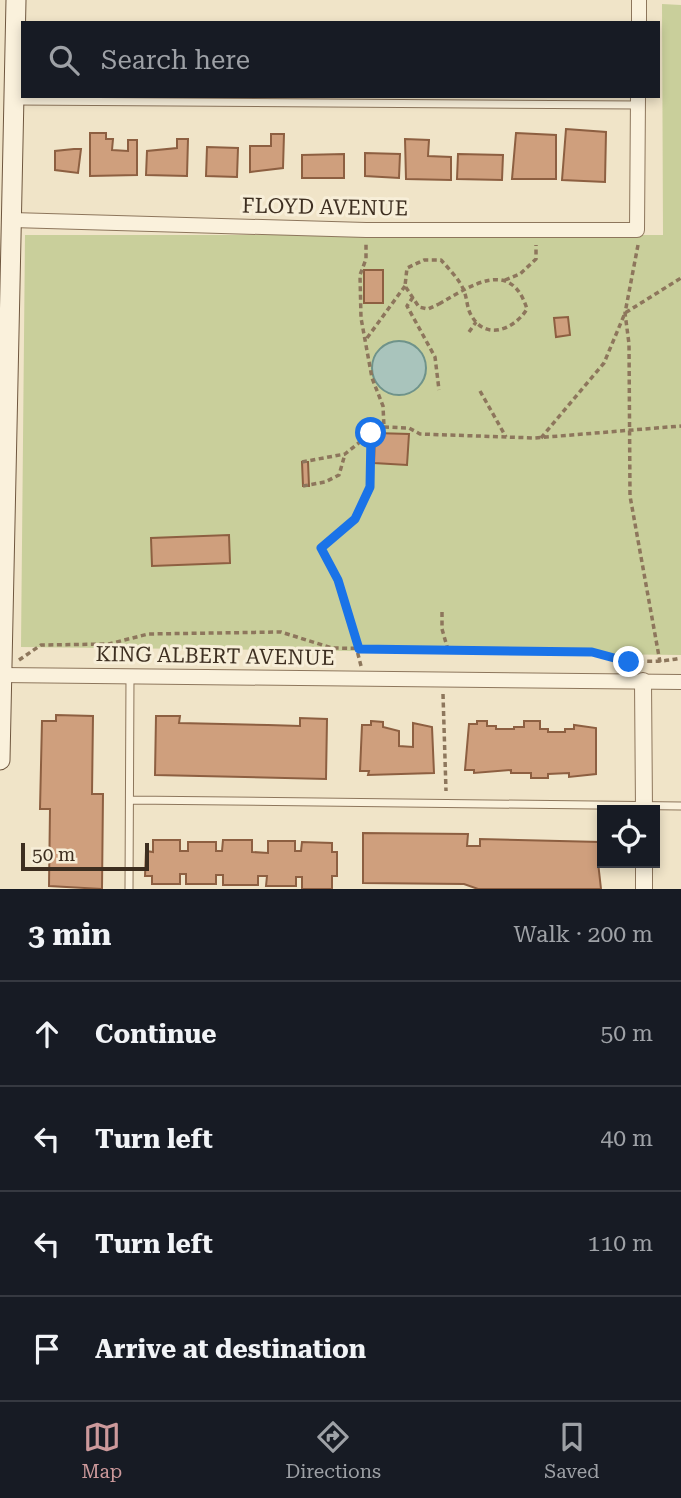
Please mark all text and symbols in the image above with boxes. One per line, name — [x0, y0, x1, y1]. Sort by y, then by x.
search box — [21, 21, 660, 98]
icon: search — [45, 41, 83, 79]
text: Search here — [101, 45, 250, 75]
street label: FLOYD AVENUE — [242, 194, 408, 220]
route start — [355, 417, 386, 448]
street label: KING ALBERT AVENUE — [95, 642, 335, 670]
route end — [613, 646, 644, 677]
map controls — [597, 805, 660, 868]
button: locate — [597, 805, 660, 868]
scale bar — [21, 840, 149, 872]
text: 50 m — [32, 843, 75, 866]
text: 3 min — [28, 917, 111, 952]
text: Walk · 200 m — [514, 921, 653, 948]
icon: ahead — [28, 1015, 66, 1053]
text: Continue — [95, 1019, 217, 1049]
text: 50 m — [600, 1020, 653, 1047]
icon: left — [28, 1120, 66, 1158]
text: Turn left — [95, 1124, 213, 1154]
text: 40 m — [600, 1125, 653, 1152]
icon: left — [28, 1225, 66, 1263]
text: Turn left — [95, 1229, 213, 1259]
text: 110 m — [588, 1230, 653, 1257]
icon: arrive — [28, 1330, 66, 1368]
text: Arrive at destination — [95, 1334, 366, 1364]
tab: Map — [82, 1418, 122, 1483]
tab: Directions — [285, 1418, 381, 1483]
tab: Saved — [544, 1418, 599, 1483]

